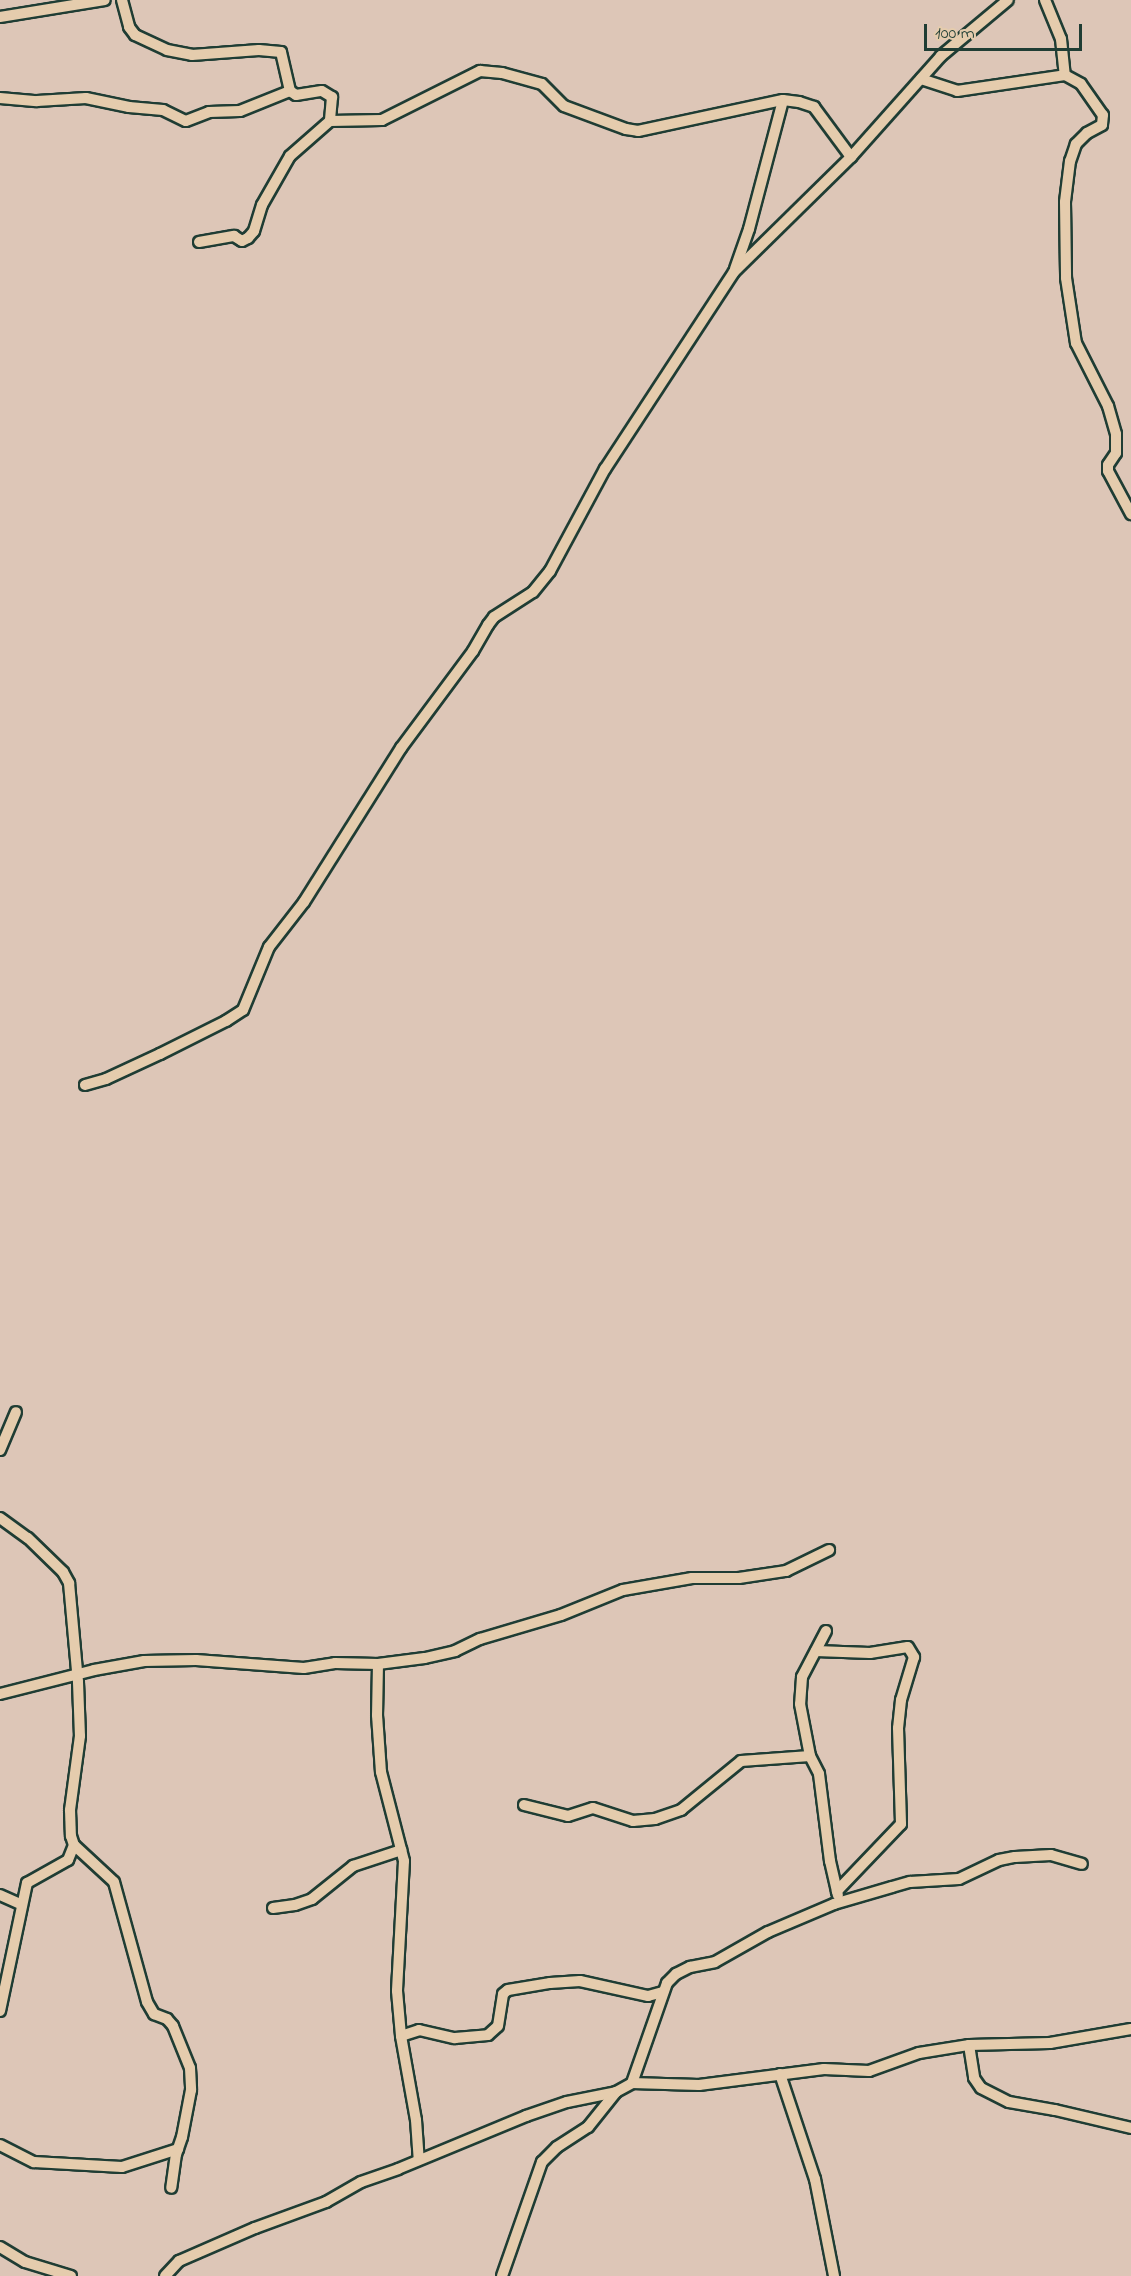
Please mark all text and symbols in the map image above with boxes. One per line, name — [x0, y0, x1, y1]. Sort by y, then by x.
scale bar — [927, 12, 1084, 50]
text: 100 m — [935, 21, 975, 47]

